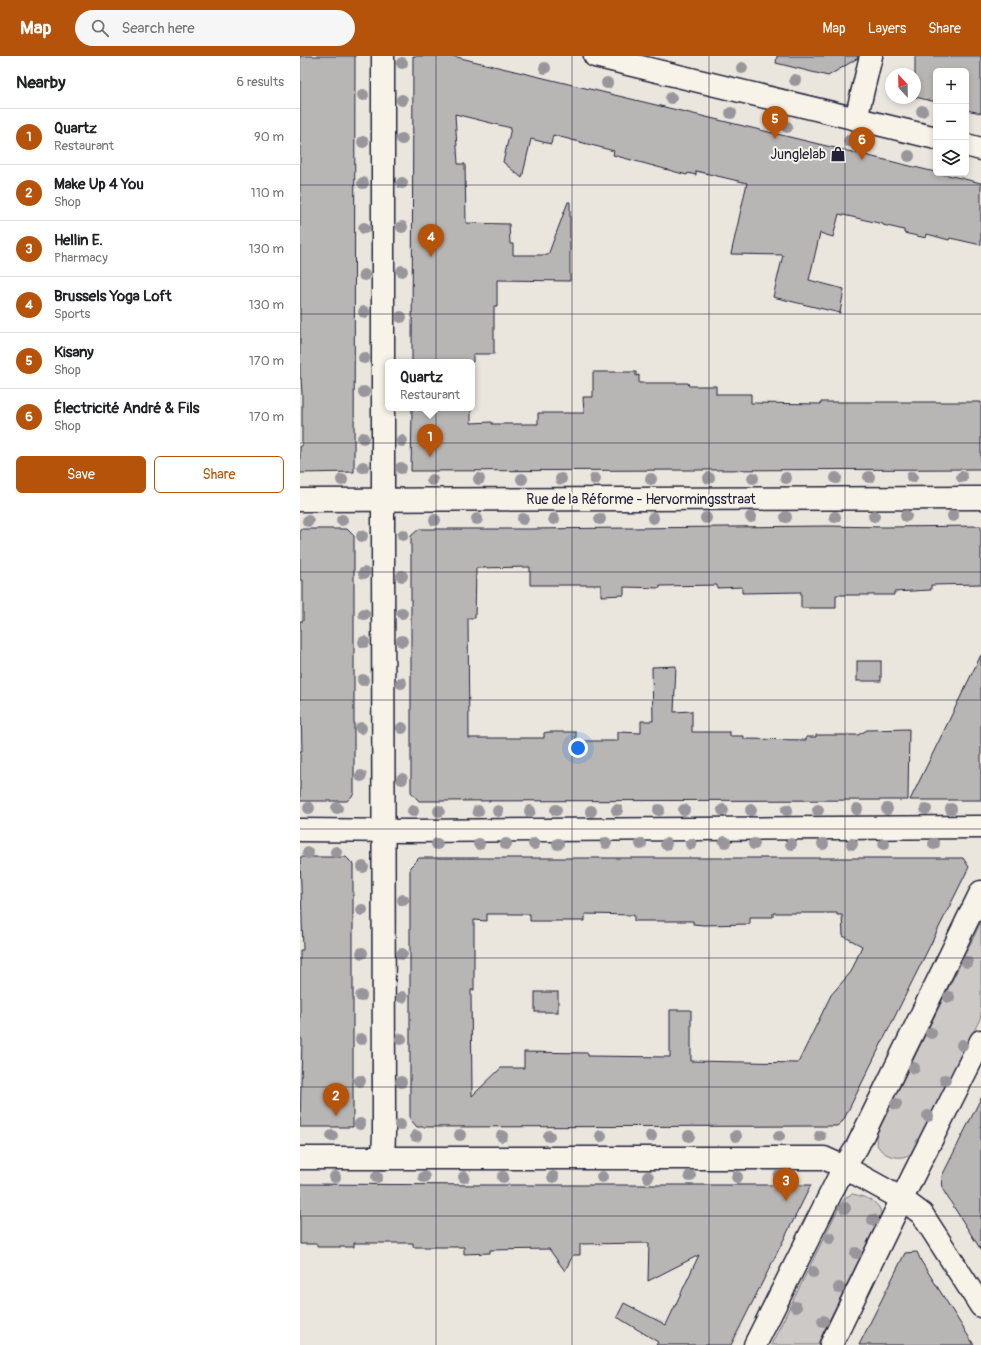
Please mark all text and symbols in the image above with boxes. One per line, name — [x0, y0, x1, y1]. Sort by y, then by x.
search box — [75, 10, 355, 46]
text: Map — [20, 16, 51, 40]
icon: search — [89, 17, 111, 39]
text: Search here — [121, 19, 195, 38]
text: Map — [823, 20, 846, 37]
text: Layers — [868, 20, 906, 37]
text: Share — [928, 20, 961, 37]
north arrow — [885, 68, 921, 104]
map controls — [933, 68, 969, 176]
button: + — [933, 68, 969, 104]
text: Nearby — [16, 72, 65, 93]
text: 6 results — [237, 74, 284, 90]
button: − — [933, 104, 969, 140]
pin: 5 — [762, 106, 788, 139]
text: Quartz — [54, 119, 97, 138]
pin: 6 — [849, 127, 875, 160]
text: 1 — [26, 129, 32, 145]
text: 90 m — [254, 129, 284, 145]
text: Restaurant — [54, 138, 114, 154]
button: layers — [933, 140, 969, 176]
shop icon: Junglelab — [829, 145, 847, 163]
place label: Junglelab — [770, 146, 826, 163]
text: Make Up 4 You — [54, 175, 144, 194]
text: 2 — [25, 185, 33, 201]
text: 110 m — [251, 185, 284, 201]
text: Shop — [54, 194, 81, 210]
pin: 4 — [418, 224, 444, 257]
text: Hellin E. — [54, 231, 103, 250]
text: 3 — [25, 241, 33, 257]
text: 130 m — [248, 241, 284, 257]
text: Pharmacy — [54, 250, 108, 266]
text: Brussels Yoga Loft — [54, 287, 172, 306]
text: 4 — [25, 297, 33, 313]
text: 130 m — [248, 297, 284, 313]
text: Sports — [54, 306, 90, 322]
text: Kisany — [54, 343, 94, 362]
text: 5 — [25, 353, 33, 369]
text: 170 m — [249, 353, 284, 369]
popup — [385, 359, 475, 411]
text: Shop — [54, 362, 81, 378]
text: Quartz — [400, 368, 443, 387]
text: Restaurant — [400, 387, 460, 403]
text: Électricité André & Fils — [54, 399, 199, 418]
text: 6 — [25, 409, 33, 425]
text: 170 m — [249, 409, 284, 425]
text: Shop — [54, 418, 81, 434]
pin: 1 — [417, 424, 443, 457]
button: Save — [16, 456, 146, 493]
button: Share — [154, 456, 284, 493]
street label: Rue de la Réforme - Hervormingsstraat — [526, 491, 756, 508]
your location — [568, 738, 588, 758]
pin: 2 — [323, 1083, 349, 1116]
pin: 3 — [773, 1168, 799, 1201]

